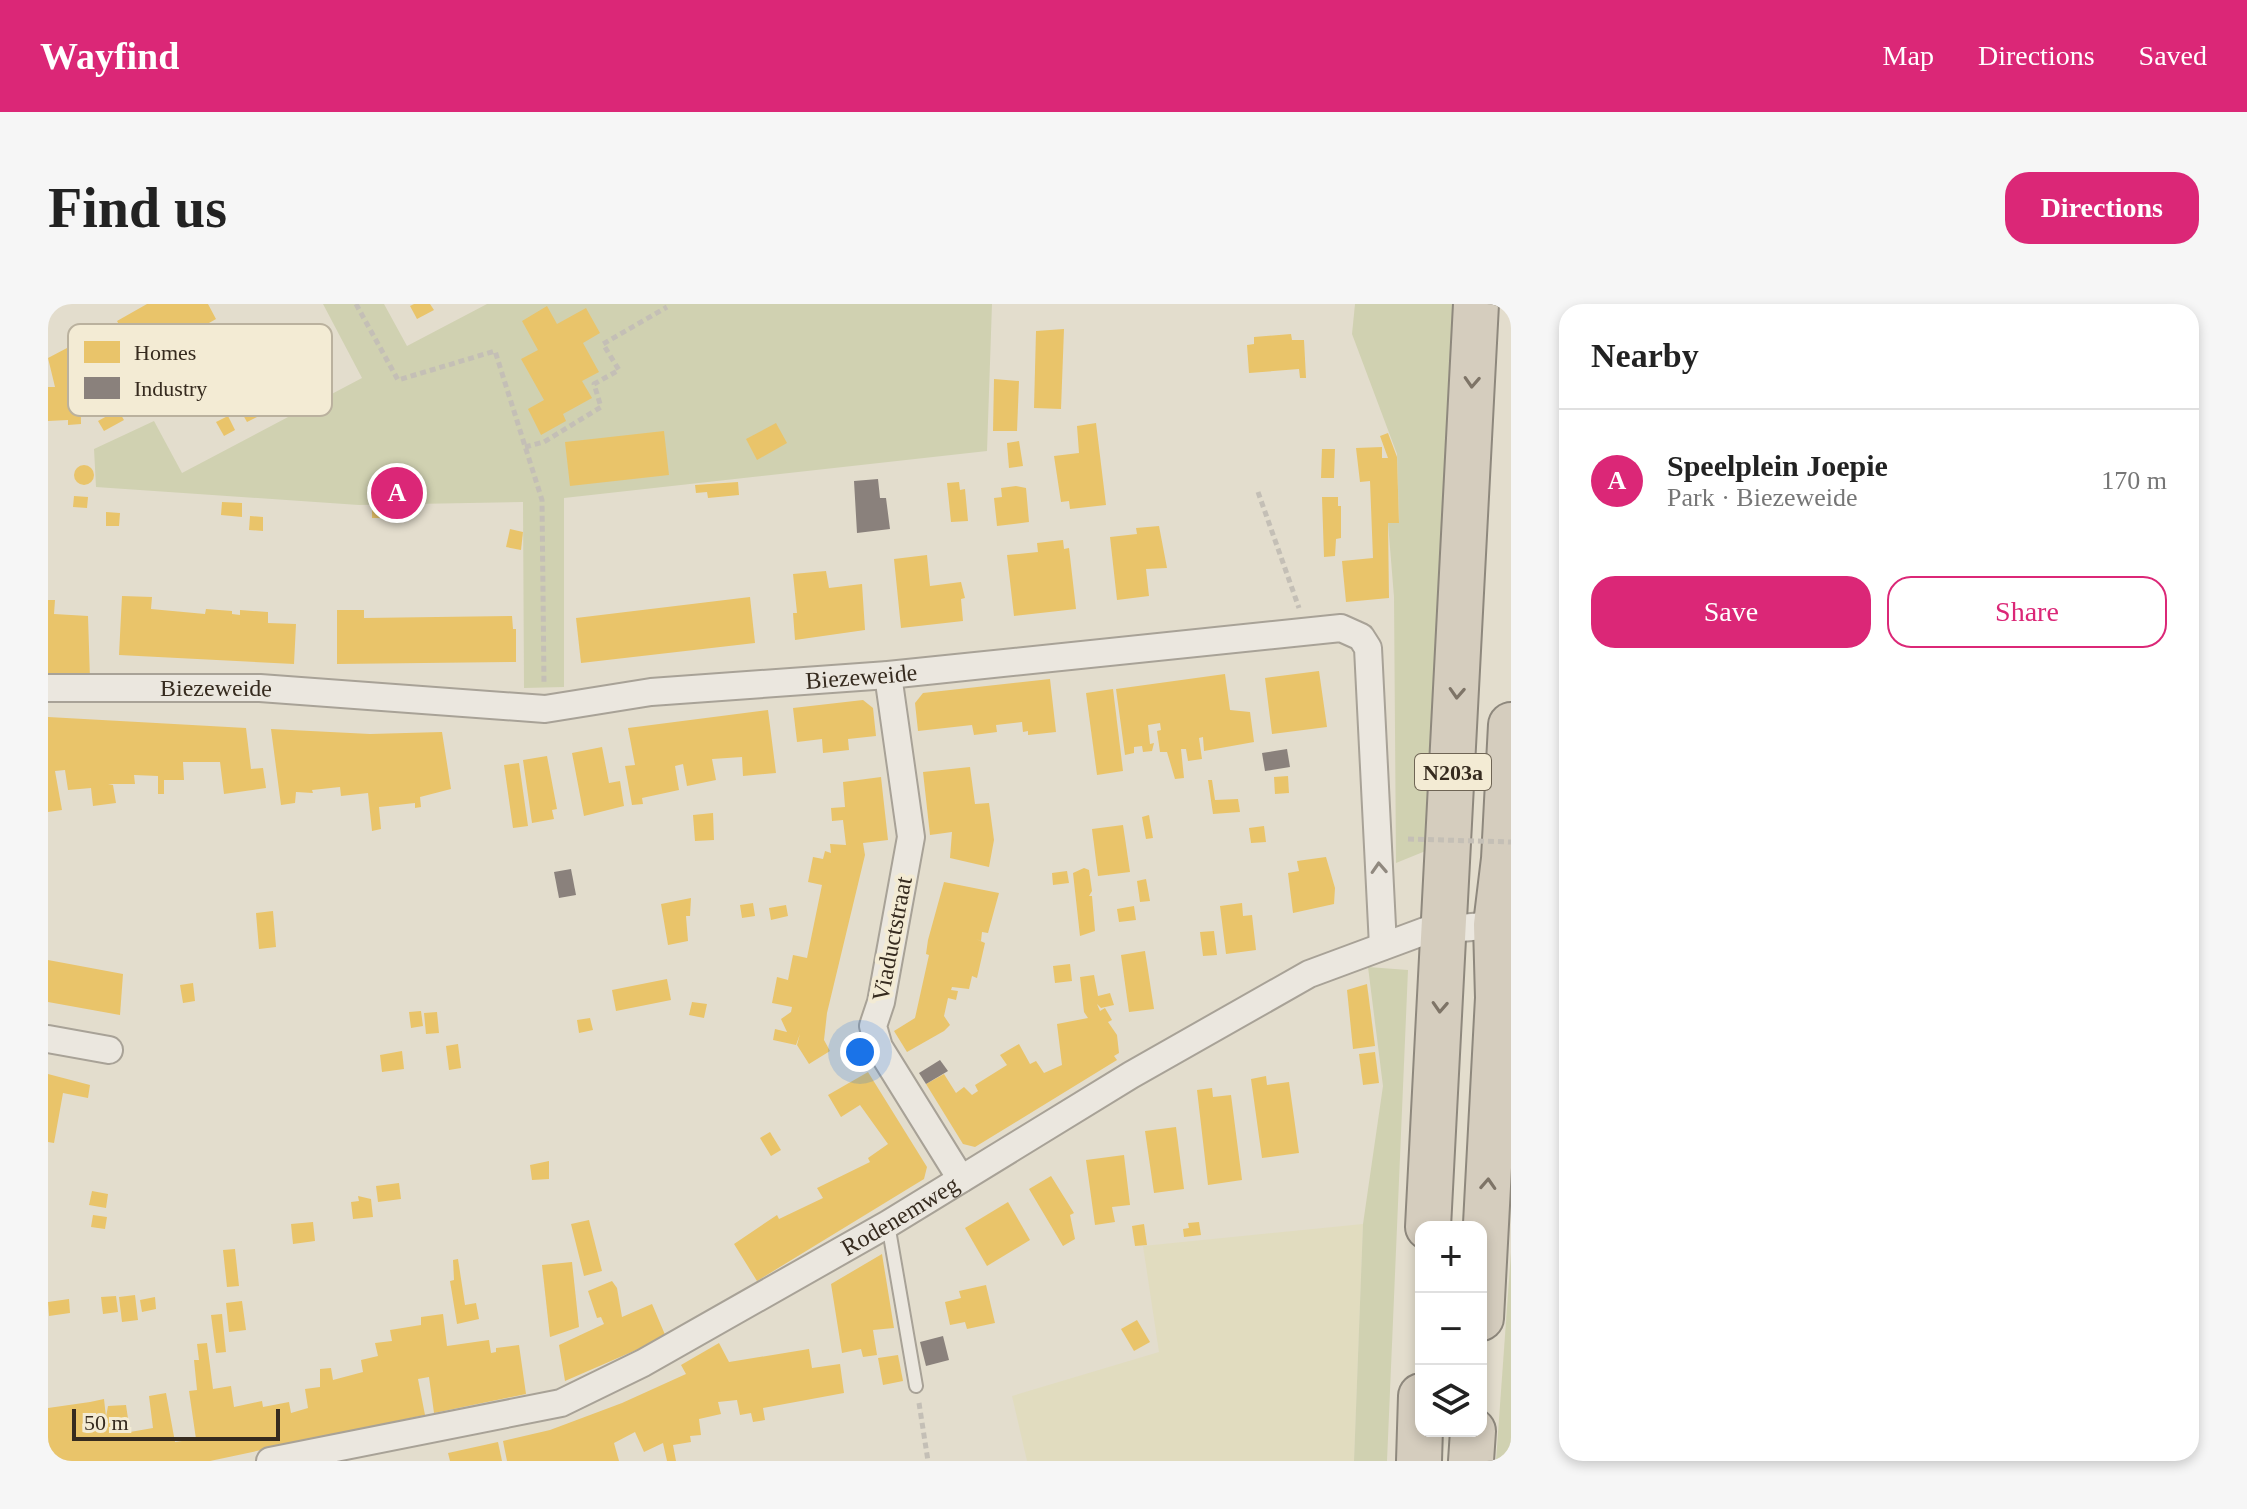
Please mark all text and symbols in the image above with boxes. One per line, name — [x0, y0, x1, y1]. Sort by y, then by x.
text: Wayfind — [40, 35, 179, 77]
text: Map — [1883, 40, 1934, 71]
text: Directions — [1978, 40, 2095, 71]
text: Saved — [2139, 40, 2207, 71]
button: Directions — [2005, 172, 2199, 244]
text: Find us — [48, 177, 227, 239]
legend — [68, 324, 332, 416]
text: Nearby — [1591, 337, 1699, 374]
text: Homes — [134, 340, 196, 365]
text: Industry — [134, 376, 207, 401]
one-way arrow — [1464, 376, 1481, 389]
text: Speelplein Joepie — [1667, 449, 1888, 482]
pin: A — [371, 463, 423, 523]
text: A — [1608, 466, 1626, 495]
text: 170 m — [2101, 466, 2167, 495]
text: Park · Biezeweide — [1667, 483, 1858, 512]
button: Save — [1591, 576, 1871, 648]
button: Share — [1887, 576, 2167, 648]
street label: Biezeweide — [805, 659, 918, 694]
street label: Biezeweide — [160, 675, 273, 702]
one-way arrow — [1449, 687, 1466, 700]
road number: N203a — [1415, 754, 1491, 790]
one-way arrow — [1371, 861, 1388, 874]
street label: Viaductstraat — [867, 874, 917, 1004]
one-way arrow — [1431, 1002, 1448, 1014]
your location — [840, 1032, 880, 1072]
street label: Rodenemweg — [837, 1171, 963, 1261]
one-way arrow — [1479, 1177, 1496, 1190]
map controls — [1415, 1221, 1487, 1437]
button: + — [1415, 1221, 1487, 1293]
button: − — [1415, 1293, 1487, 1365]
button: layers — [1415, 1365, 1487, 1437]
scale bar — [72, 1405, 280, 1441]
text: 50 m — [84, 1410, 129, 1435]

